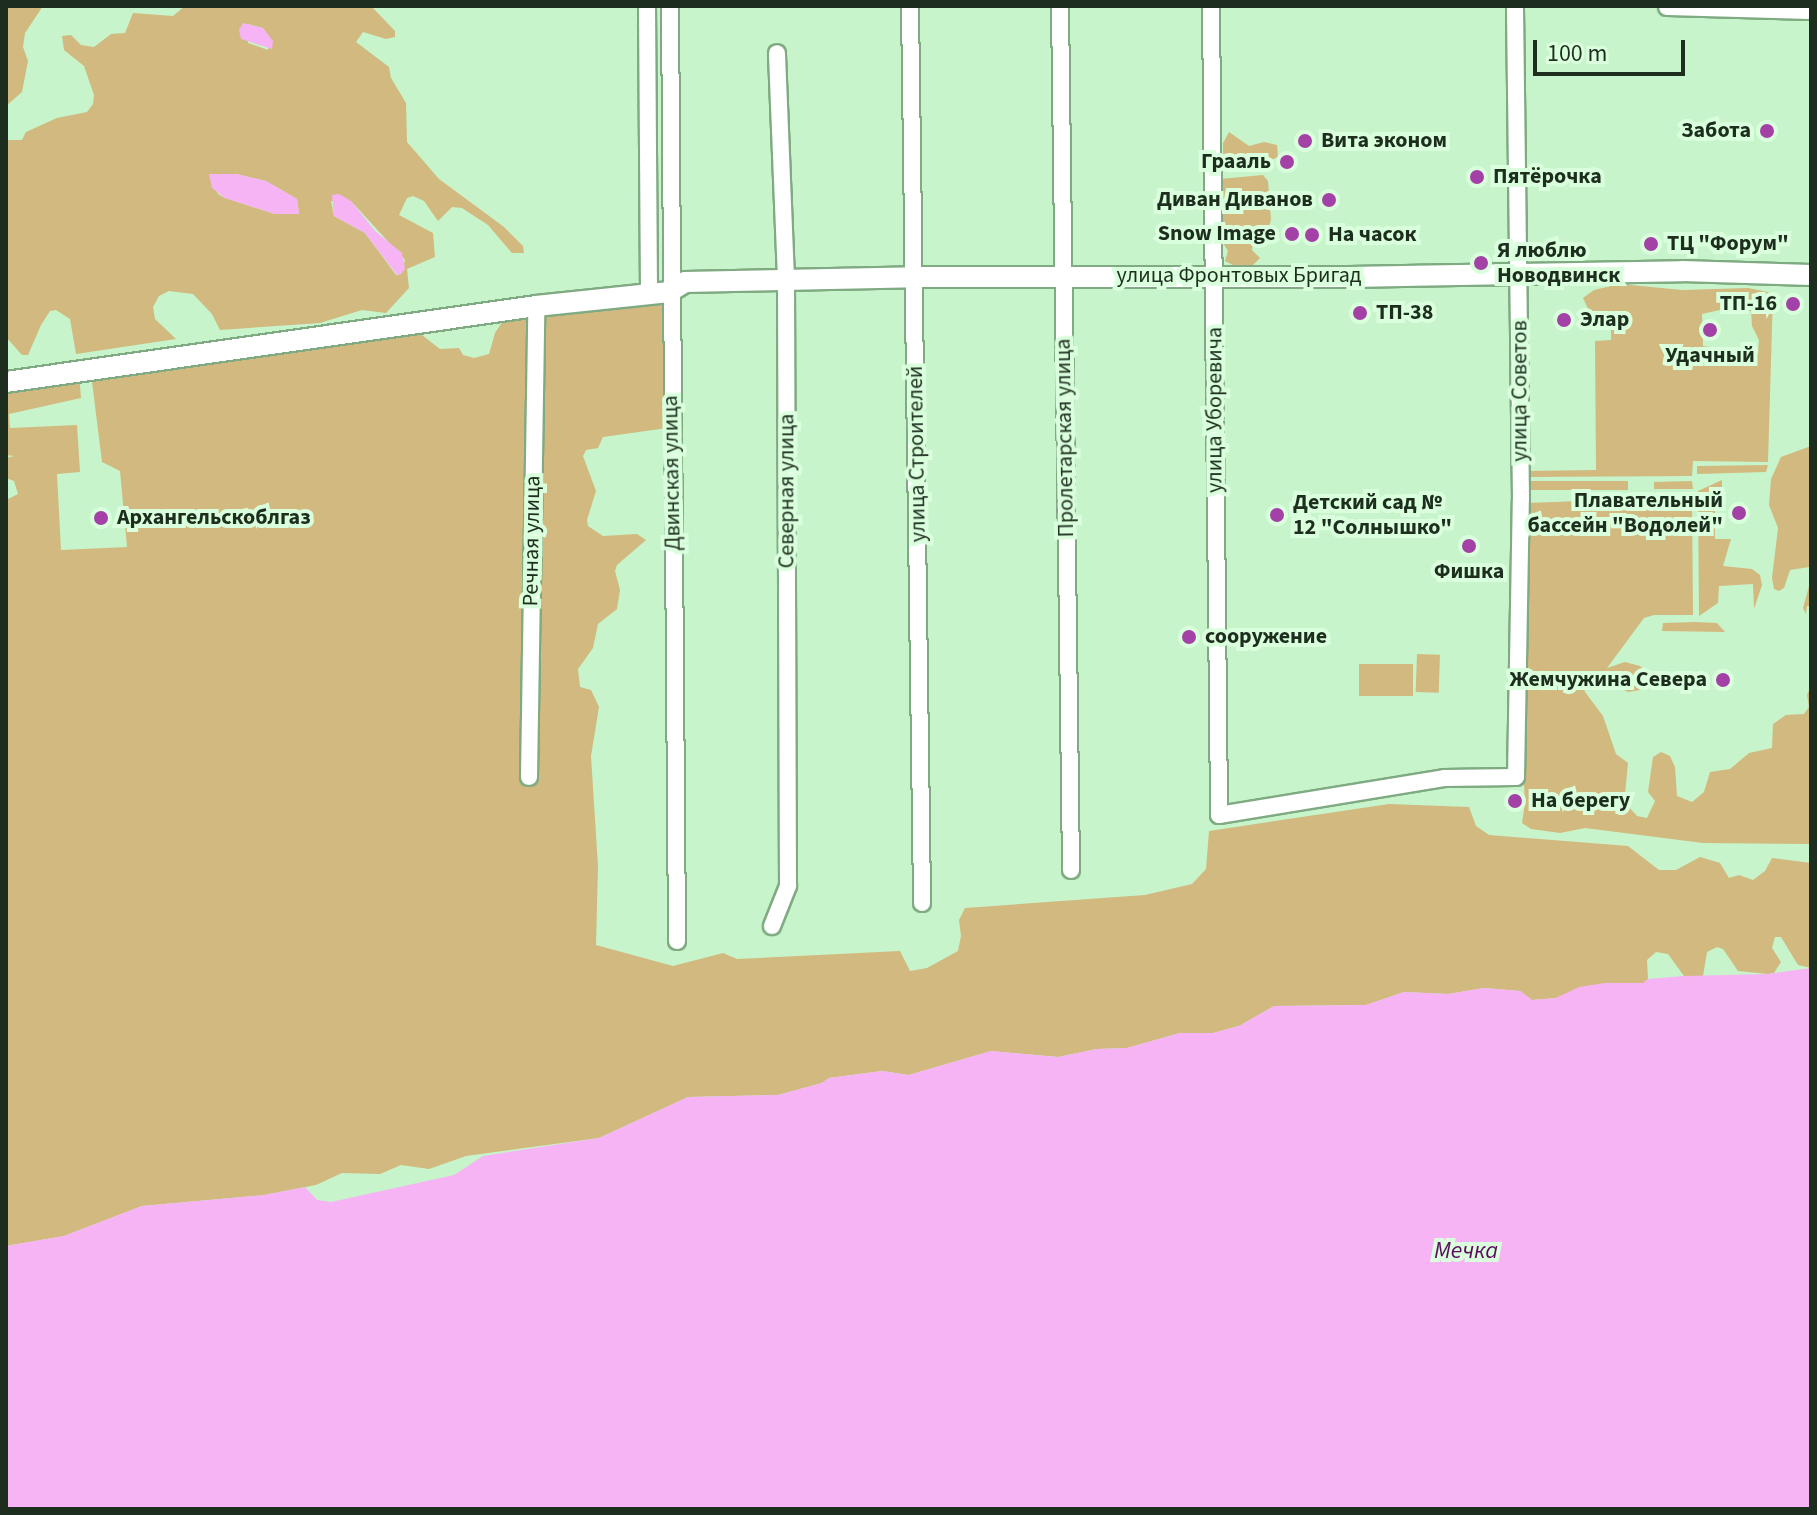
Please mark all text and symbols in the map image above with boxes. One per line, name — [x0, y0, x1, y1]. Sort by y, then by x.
scale bar — [1537, 24, 1689, 74]
text: 100 m — [1547, 36, 1607, 71]
place label: Забота — [1681, 118, 1751, 144]
marker: Забота — [1758, 122, 1776, 140]
place label: Вита эконом — [1321, 128, 1447, 154]
marker: Вита эконом — [1296, 132, 1314, 150]
place label: Грааль — [1201, 149, 1271, 175]
marker: Грааль — [1278, 153, 1296, 171]
place label: Пятёрочка — [1493, 164, 1602, 190]
marker: Пятёрочка — [1468, 168, 1486, 186]
place label: Диван Диванов — [1157, 187, 1313, 213]
marker: Диван Диванов — [1320, 191, 1338, 209]
place label: Snow Image — [1158, 221, 1276, 247]
place label: На часок — [1328, 222, 1416, 248]
marker: Snow Image — [1283, 225, 1301, 243]
marker: На часок — [1303, 226, 1321, 244]
place label: ТЦ "Форум" — [1667, 231, 1789, 257]
marker: ТЦ "Форум" — [1642, 235, 1660, 253]
place label: Я люблю Новодвинск — [1497, 237, 1620, 288]
marker: Я люблю Новодвинск — [1472, 254, 1490, 272]
street label: улица Фронтовых Бригад — [1116, 263, 1362, 289]
place label: ТП-16 — [1720, 291, 1777, 317]
marker: ТП-16 — [1784, 295, 1802, 313]
place label: ТП-38 — [1376, 300, 1433, 326]
marker: ТП-38 — [1351, 304, 1369, 322]
place label: Элар — [1580, 307, 1629, 333]
marker: Элар — [1555, 311, 1573, 329]
street label: улица Советов — [1507, 320, 1533, 462]
marker: Удачный — [1701, 321, 1719, 339]
street label: улица Уборевича — [1202, 327, 1228, 493]
street label: Пролетарская улица — [1050, 338, 1080, 538]
place label: Удачный — [1665, 343, 1755, 369]
street label: улица Строителей — [902, 366, 932, 542]
street label: Двинская улица — [657, 395, 687, 551]
street label: Северная улица — [774, 414, 800, 568]
street label: Речная улица — [518, 475, 546, 607]
place label: Плавательный бассейн "Водолей" — [1527, 487, 1723, 538]
place label: Детский сад № 12 "Солнышко" — [1293, 489, 1452, 540]
marker: Плавательный бассейн "Водолей" — [1730, 504, 1748, 522]
place label: Архангельскоблгаз — [117, 505, 311, 531]
marker: Детский сад № 12 "Солнышко" — [1268, 506, 1286, 524]
marker: Архангельскоблгаз — [92, 509, 110, 527]
marker: Фишка — [1460, 537, 1478, 555]
place label: Фишка — [1434, 559, 1504, 585]
place label: сооружение — [1205, 624, 1327, 650]
marker: сооружение — [1180, 628, 1198, 646]
place label: Жемчужина Севера — [1510, 667, 1707, 693]
marker: Жемчужина Севера — [1714, 671, 1732, 689]
place label: На берегу — [1531, 788, 1630, 814]
marker: На берегу — [1506, 792, 1524, 810]
water label: Мечка — [1434, 1237, 1498, 1265]

